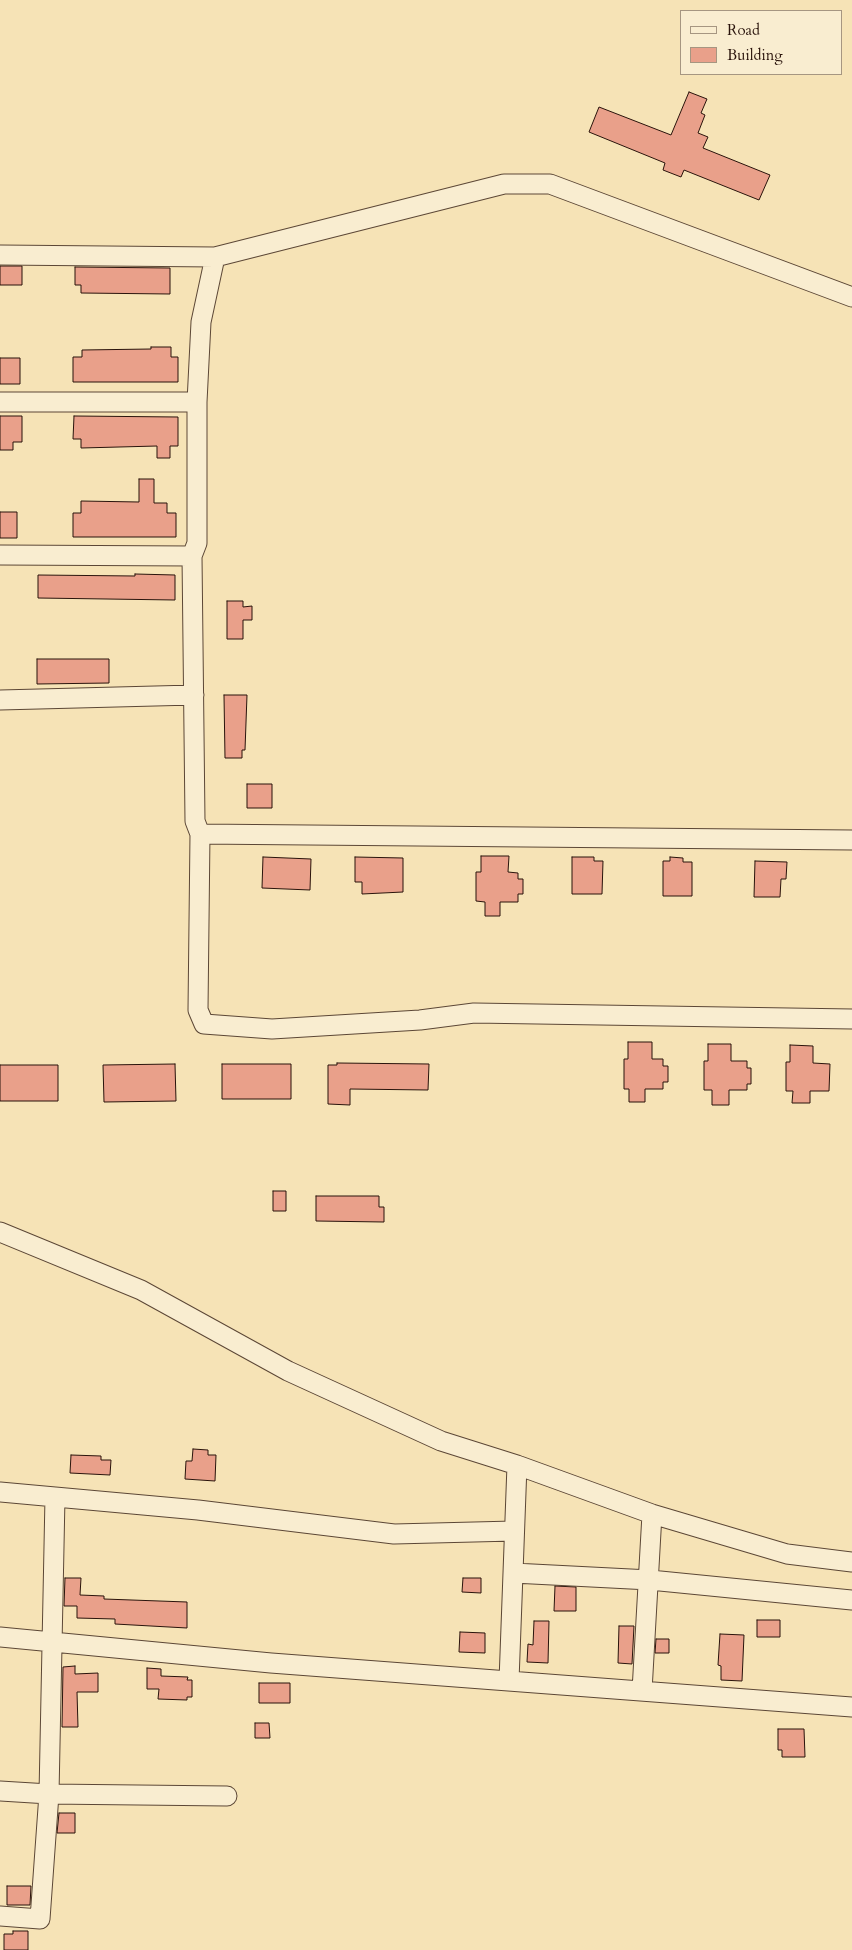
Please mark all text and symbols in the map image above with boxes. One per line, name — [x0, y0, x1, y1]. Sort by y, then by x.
legend — [680, 10, 842, 75]
text: Road — [727, 20, 760, 40]
text: Building — [727, 45, 783, 65]

